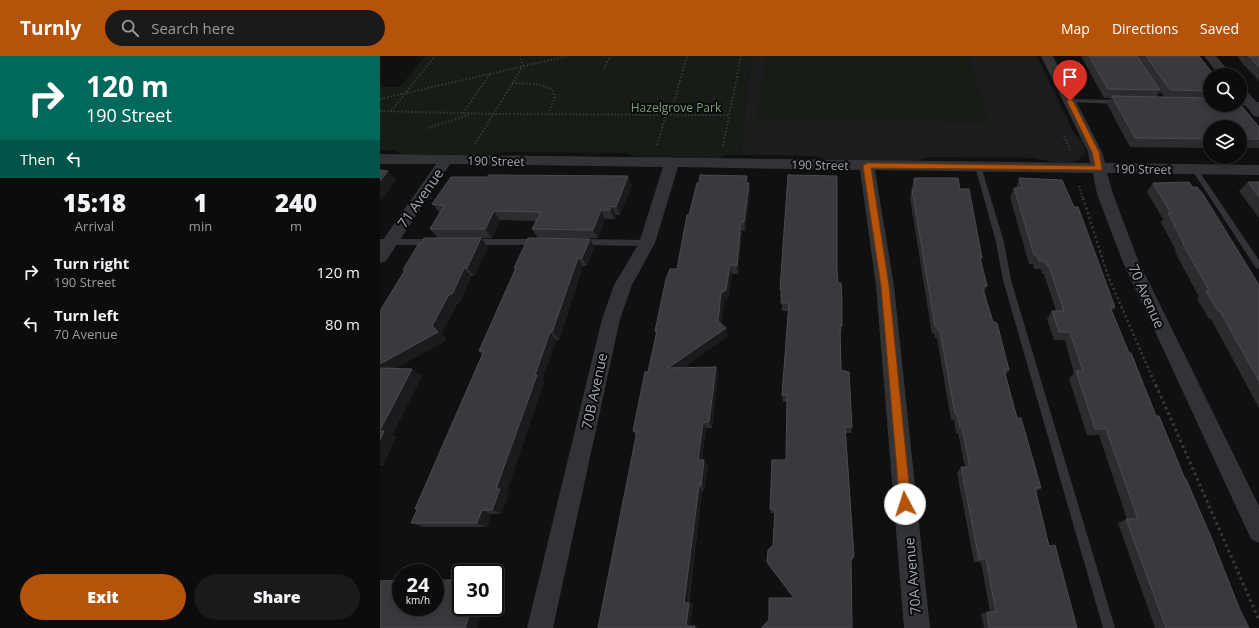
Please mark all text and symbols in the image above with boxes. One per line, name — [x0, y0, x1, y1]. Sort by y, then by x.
search box — [105, 10, 385, 46]
text: Turnly — [20, 15, 81, 41]
icon: search — [119, 17, 141, 39]
text: Search here — [151, 18, 235, 38]
text: Map — [1061, 19, 1090, 38]
text: Directions — [1112, 19, 1178, 38]
text: Saved — [1200, 19, 1239, 38]
pin — [1053, 60, 1087, 101]
icon: arrive — [1059, 66, 1081, 88]
text: 120 m — [86, 67, 169, 105]
map controls — [1203, 68, 1247, 164]
button: search — [1203, 68, 1247, 112]
icon: right — [20, 72, 72, 124]
park label: Hazelgrove Park — [631, 99, 722, 116]
text: 190 Street — [86, 103, 172, 127]
button: layers — [1203, 120, 1247, 164]
icon: left — [63, 148, 85, 170]
text: Then — [20, 149, 55, 169]
street label: 190 Street — [467, 152, 525, 170]
street label: 190 Street — [791, 156, 849, 174]
street label: 190 Street — [1114, 160, 1172, 178]
street label: 71 Avenue — [393, 164, 447, 231]
text: 15:18 — [63, 186, 126, 219]
text: 1 — [193, 186, 208, 219]
text: 240 — [275, 186, 317, 219]
text: Arrival — [75, 217, 114, 235]
text: min — [189, 217, 212, 235]
text: m — [290, 217, 302, 235]
text: Turn right — [54, 253, 129, 273]
icon: right — [20, 261, 42, 283]
street label: 70 Avenue — [1124, 261, 1170, 331]
text: 120 m — [316, 262, 360, 282]
text: 190 Street — [54, 273, 116, 291]
text: Turn left — [54, 305, 119, 325]
icon: left — [20, 313, 42, 335]
text: 80 m — [325, 314, 360, 334]
text: 70 Avenue — [54, 325, 118, 343]
street label: 70B Avenue — [577, 351, 611, 431]
position arrow — [884, 483, 926, 525]
street label: 70A Avenue — [899, 537, 925, 615]
speed limit sign: 30 — [452, 564, 504, 616]
text: 24 — [407, 571, 429, 598]
button: Exit — [20, 574, 186, 620]
button: Share — [194, 574, 360, 620]
text: km/h — [406, 593, 430, 607]

